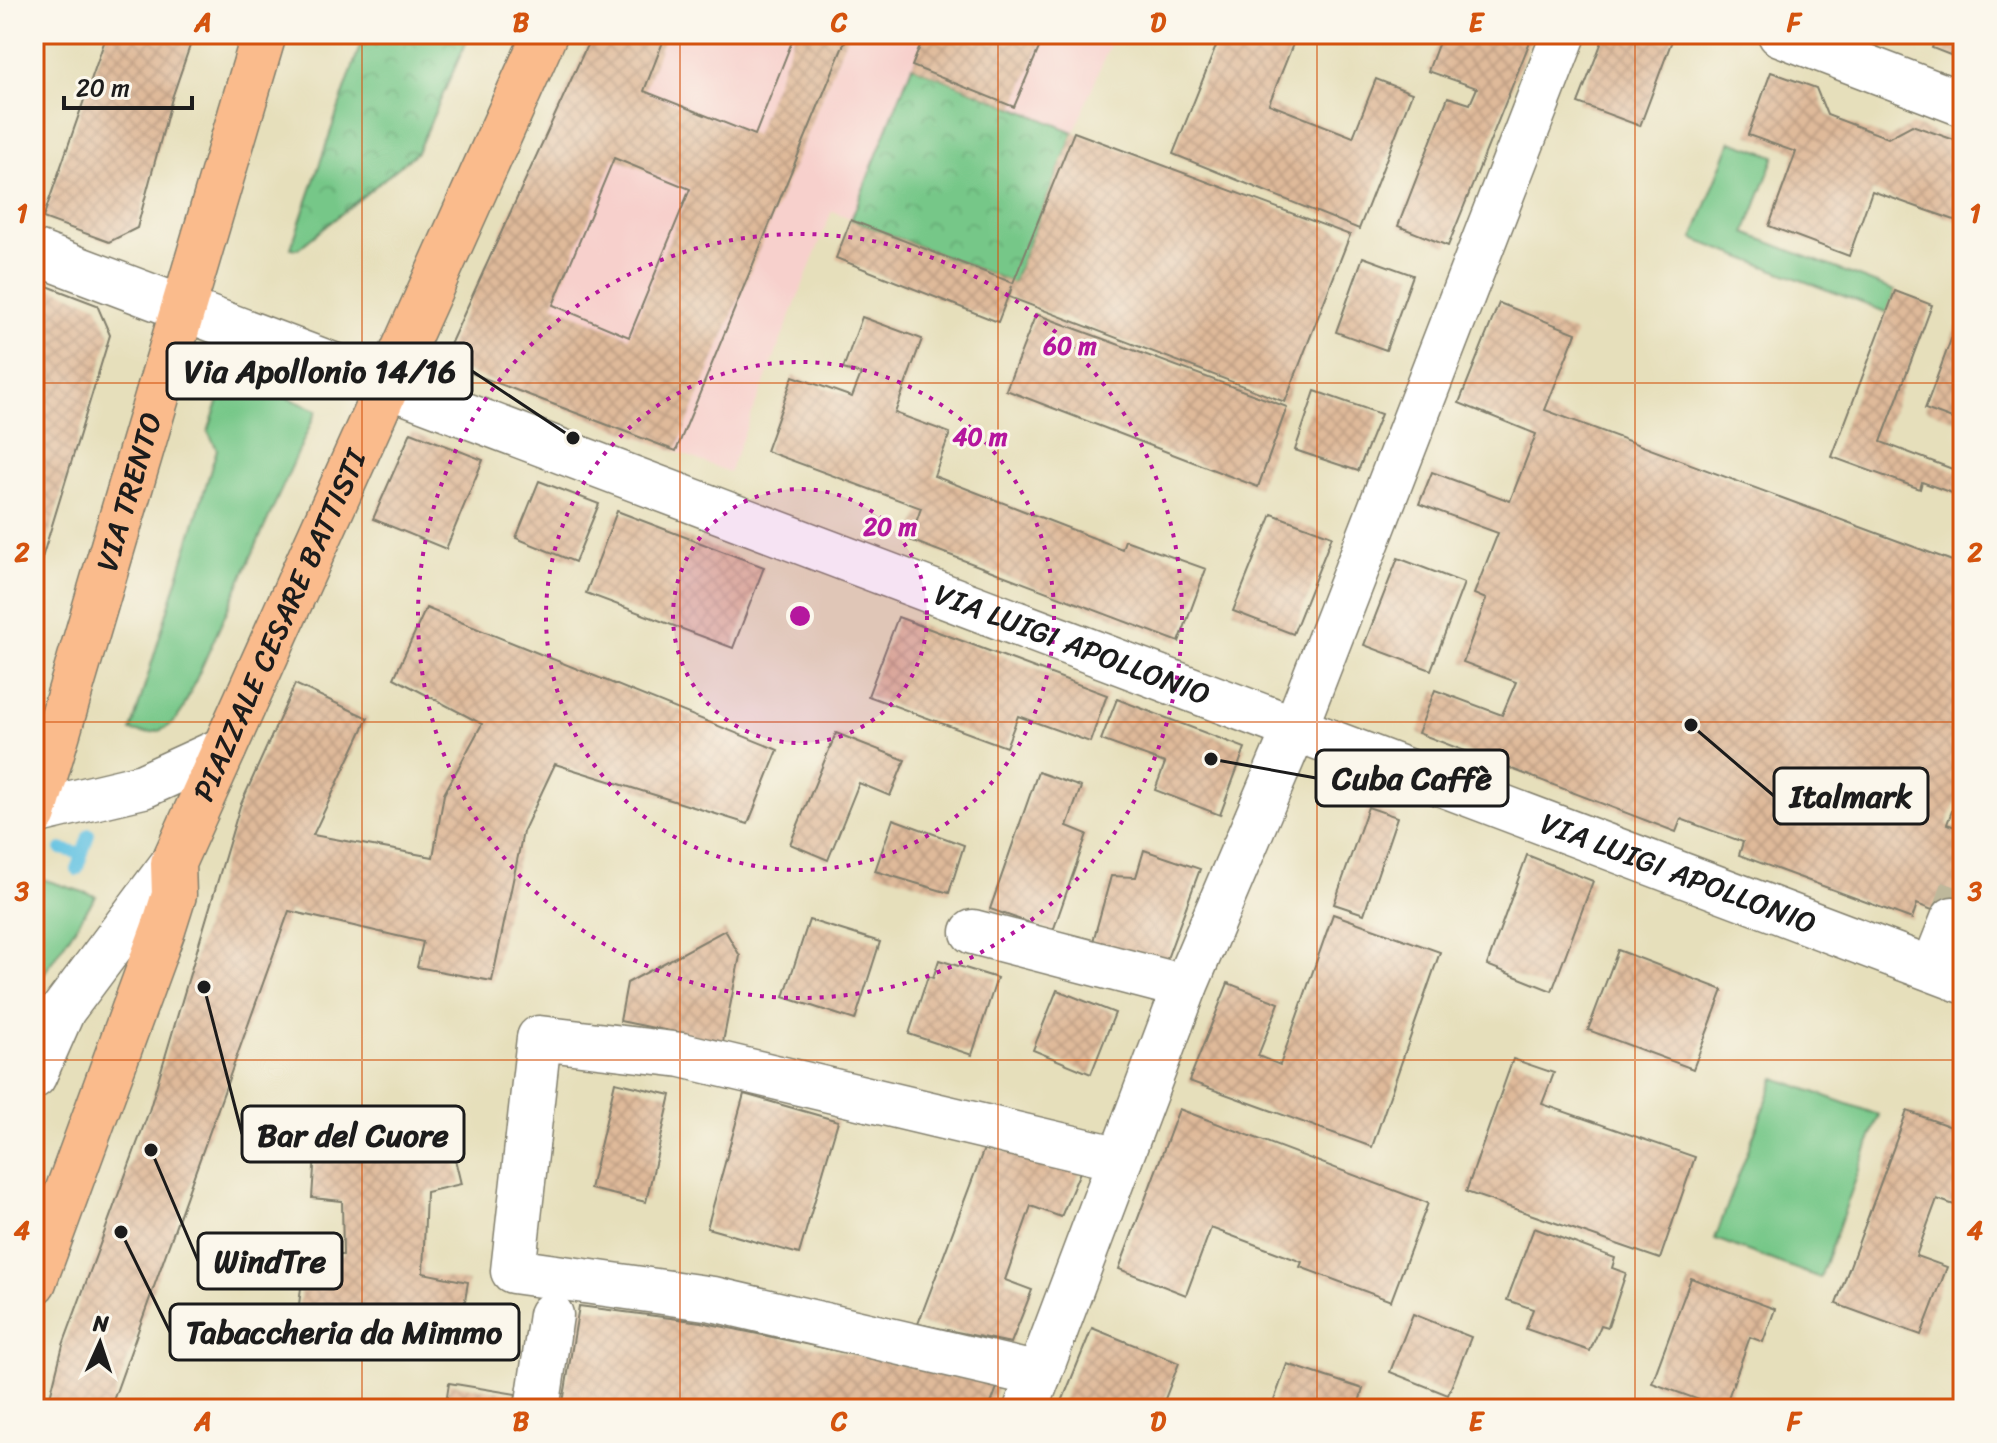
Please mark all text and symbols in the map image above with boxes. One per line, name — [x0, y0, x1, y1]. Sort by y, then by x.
text: A — [193, 0, 212, 45]
text: B — [513, 0, 530, 45]
text: C — [830, 0, 848, 45]
text: D — [1150, 0, 1166, 45]
text: E — [1469, 0, 1486, 45]
text: F — [1786, 0, 1803, 45]
scale bar — [64, 60, 192, 110]
text: 20 m — [76, 67, 130, 109]
text: 1 — [16, 190, 28, 236]
text: 1 — [1969, 190, 1981, 236]
text: 60 m — [1042, 325, 1097, 367]
callout: Via Apollonio 14/16 — [167, 343, 472, 399]
text: Via Apollonio 14/16 — [184, 343, 456, 400]
street label: VIA TRENTO — [80, 406, 178, 578]
text: 40 m — [953, 416, 1008, 458]
street label: PIAZZALE CESARE BATTISTI — [177, 439, 383, 810]
text: 20 m — [862, 506, 917, 548]
text: 2 — [13, 529, 30, 575]
text: 2 — [1966, 529, 1983, 575]
street label: VIA LUIGI APOLLONIO — [926, 568, 1218, 721]
centre of rings — [786, 602, 814, 630]
callout: Cuba Caffè — [1316, 750, 1508, 806]
text: Cuba Caffè — [1331, 750, 1493, 807]
callout: Italmark — [1774, 768, 1928, 824]
text: Italmark — [1788, 768, 1913, 825]
street label: VIA LUIGI APOLLONIO — [1533, 797, 1824, 950]
text: 3 — [14, 868, 30, 914]
text: 3 — [1967, 868, 1983, 914]
callout: Bar del Cuore — [242, 1106, 464, 1162]
text: Bar del Cuore — [257, 1107, 449, 1164]
text: 4 — [14, 1207, 30, 1253]
text: 4 — [1967, 1207, 1983, 1253]
callout: WindTre — [198, 1233, 342, 1289]
text: WindTre — [214, 1233, 327, 1290]
north arrow — [60, 1303, 140, 1383]
text: N — [91, 1304, 110, 1343]
callout: Tabaccheria da Mimmo — [170, 1304, 519, 1360]
text: Tabaccheria da Mimmo — [186, 1304, 503, 1361]
text: A — [193, 1398, 212, 1443]
text: B — [513, 1398, 530, 1443]
text: C — [830, 1398, 848, 1443]
text: D — [1150, 1398, 1166, 1443]
text: E — [1469, 1398, 1486, 1443]
text: F — [1786, 1398, 1803, 1443]

